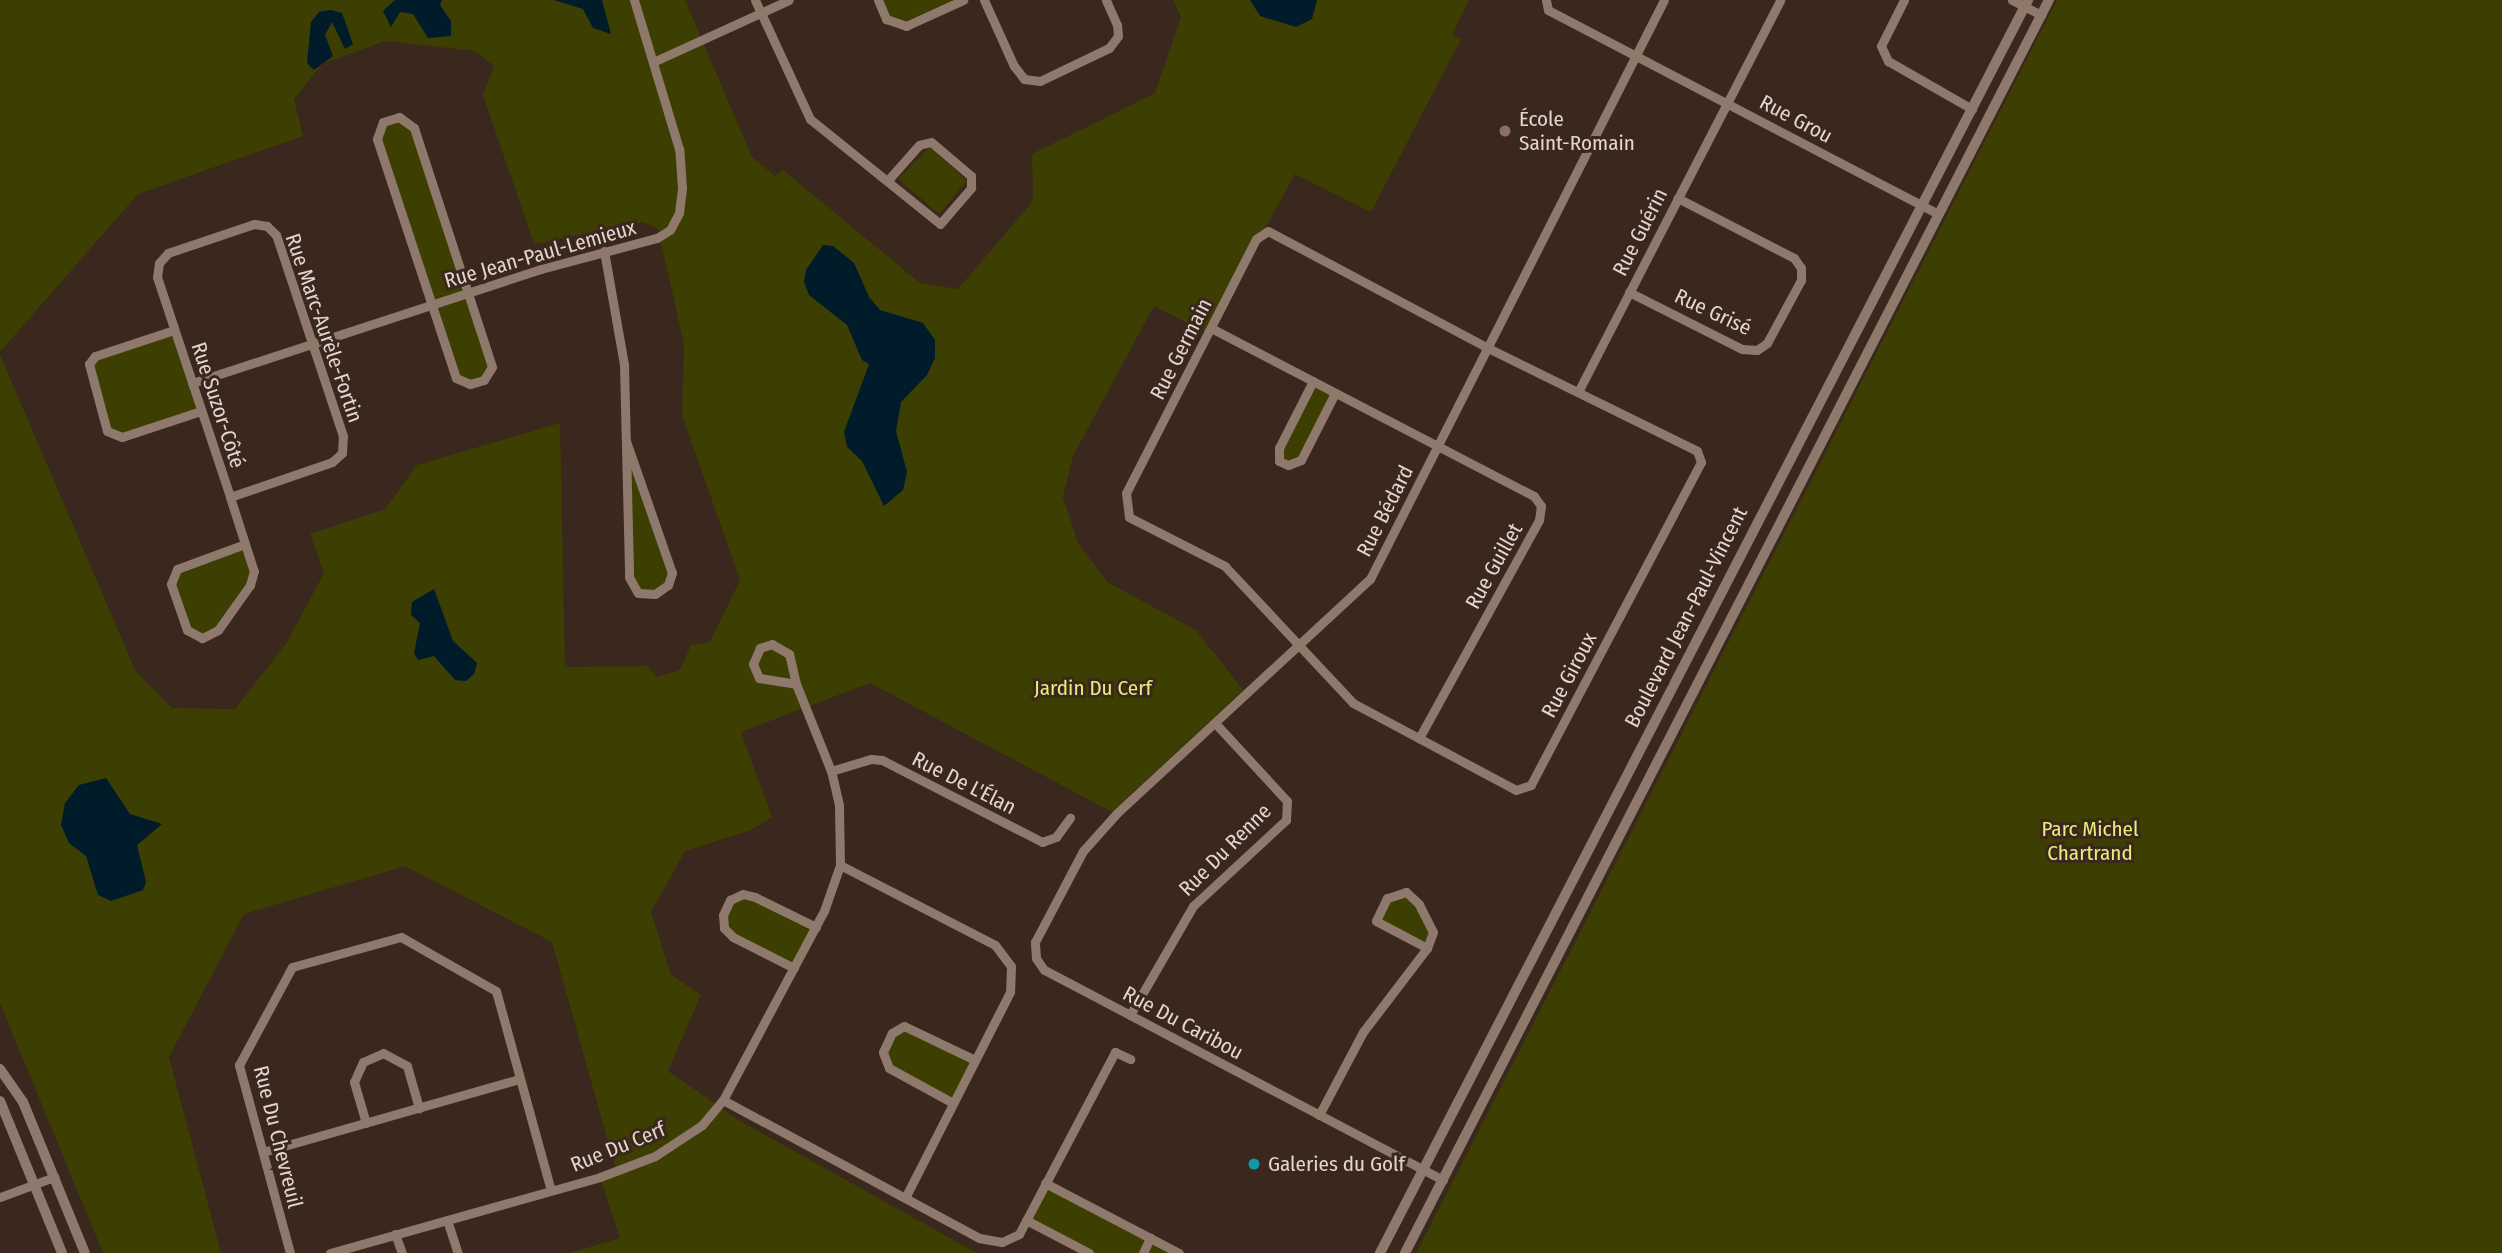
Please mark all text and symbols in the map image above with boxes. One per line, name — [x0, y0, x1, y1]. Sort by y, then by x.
street label: Rue Grou — [1755, 89, 1837, 149]
place label: École Saint-Romain — [1519, 106, 1635, 156]
marker: École Saint-Romain — [1497, 123, 1513, 139]
street label: Rue Guérin — [1607, 184, 1673, 280]
street label: Rue Jean-Paul-Lemieux — [441, 215, 639, 293]
street label: Rue Marc-Aurèle-Fortin — [280, 230, 368, 426]
street label: Rue Grisé — [1671, 283, 1755, 341]
street label: Rue Germain — [1145, 294, 1217, 404]
street label: Rue Suzor-Côté — [186, 339, 250, 471]
street label: Rue Bédard — [1351, 461, 1419, 561]
street label: Boulevard Jean-Paul-Vincent — [1619, 502, 1753, 732]
street label: Rue Guillet — [1460, 519, 1528, 613]
street label: Rue Giroux — [1536, 628, 1602, 722]
park label: Jardin Du Cerf — [1034, 675, 1152, 701]
street label: Rue De L'Élan — [908, 746, 1020, 820]
street label: Rue Du Renne — [1174, 799, 1276, 901]
park label: Parc Michel Chartrand — [2041, 816, 2139, 866]
street label: Rue Du Caribou — [1119, 981, 1247, 1065]
street label: Rue Du Chevreuil — [248, 1063, 308, 1211]
street label: Rue Du Cerf — [567, 1117, 669, 1177]
place label: Galeries du Golf — [1268, 1151, 1405, 1177]
marker: Galeries du Golf — [1246, 1156, 1262, 1172]

